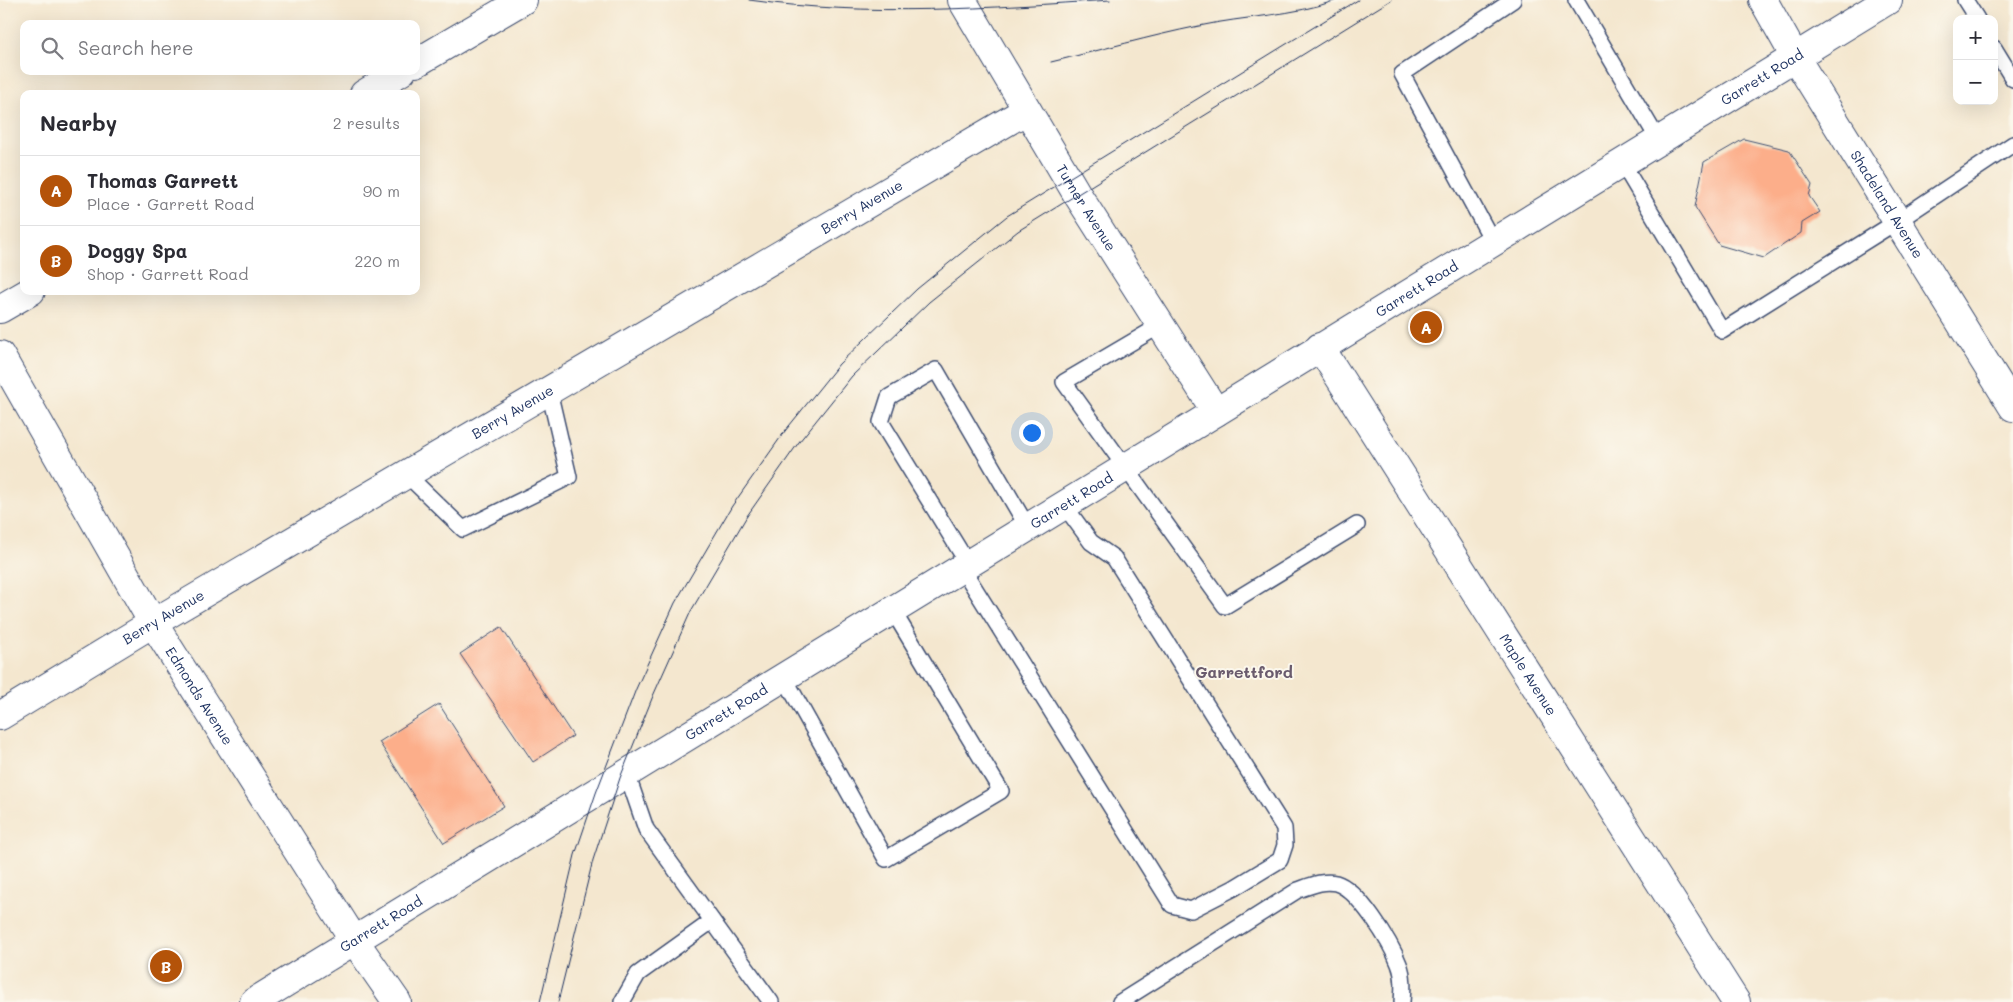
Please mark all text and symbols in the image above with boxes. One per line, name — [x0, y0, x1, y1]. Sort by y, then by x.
map controls — [1953, 15, 1998, 105]
button: + — [1953, 15, 1998, 60]
search box — [20, 20, 420, 75]
icon: search — [38, 34, 66, 62]
text: Search here — [78, 35, 194, 60]
street label: Garrett Road — [1717, 44, 1807, 109]
button: − — [1953, 60, 1998, 105]
text: Nearby — [40, 109, 117, 136]
text: 2 results — [333, 112, 400, 133]
street label: Shadeland Avenue — [1846, 146, 1928, 262]
street label: Turner Avenue — [1052, 161, 1121, 254]
text: Thomas Garrett — [87, 168, 238, 193]
street label: Berry Avenue — [817, 175, 906, 238]
text: A — [50, 180, 62, 201]
text: 90 m — [363, 180, 400, 201]
text: Place · Garrett Road — [87, 193, 254, 214]
text: Doggy Spa — [87, 238, 187, 263]
text: B — [51, 250, 61, 271]
text: 220 m — [354, 250, 400, 271]
street label: Garrett Road — [1372, 256, 1461, 321]
text: Shop · Garrett Road — [87, 263, 248, 284]
pin: A — [1410, 308, 1442, 346]
street label: Berry Avenue — [468, 380, 557, 443]
your location — [1019, 420, 1045, 446]
street label: Garrett Road — [1026, 468, 1116, 533]
street label: Berry Avenue — [119, 585, 207, 648]
street label: Maple Avenue — [1495, 630, 1562, 719]
street label: Edmonds Avenue — [161, 643, 238, 748]
district label: Garrettford — [1195, 661, 1293, 682]
street label: Garrett Road — [681, 679, 771, 745]
street label: Garrett Road — [336, 891, 426, 956]
pin: B — [150, 947, 182, 985]

